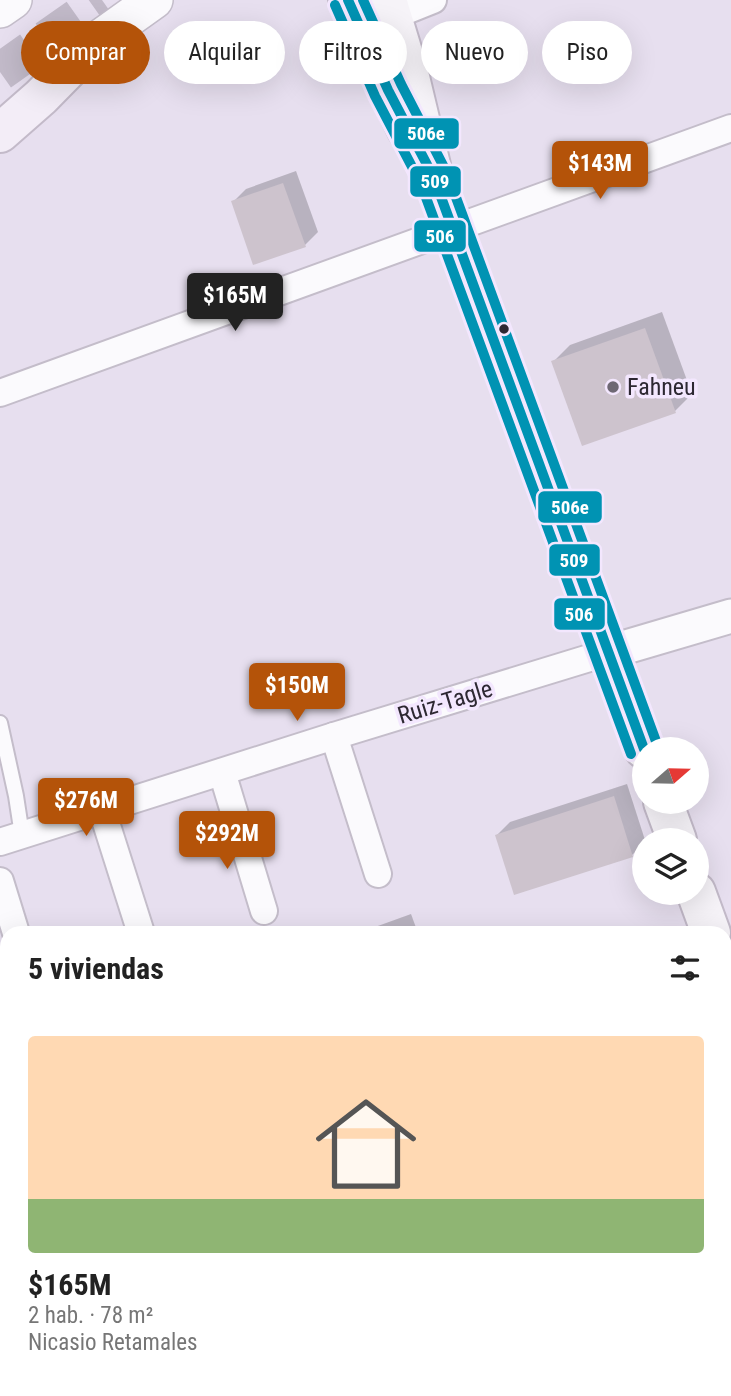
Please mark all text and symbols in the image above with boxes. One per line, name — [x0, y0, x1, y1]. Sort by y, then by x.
chip: Comprar — [21, 21, 150, 84]
chip: Alquilar — [164, 21, 285, 84]
chip: Filtros — [299, 21, 407, 84]
chip: Nuevo — [421, 21, 528, 84]
chip: Piso — [542, 21, 632, 84]
line badge: 506e — [393, 117, 460, 150]
text: 506e — [407, 122, 445, 145]
pin: $143M — [551, 142, 649, 201]
text: $143M — [568, 150, 632, 177]
line badge: 509 — [409, 165, 462, 198]
text: 509 — [421, 170, 449, 193]
line badge: 506 — [413, 219, 467, 253]
text: 506 — [426, 225, 454, 248]
pin: $165M — [186, 274, 284, 333]
text: $165M — [203, 282, 267, 309]
unlabelled marker — [497, 322, 511, 336]
place label: Fahneu — [627, 373, 696, 401]
marker: Fahneu — [605, 379, 621, 395]
line badge: 506e — [537, 490, 603, 524]
text: 506e — [551, 496, 589, 519]
line badge: 509 — [548, 543, 601, 577]
text: 509 — [560, 549, 588, 572]
line badge: 506 — [553, 597, 606, 631]
text: 506 — [565, 603, 593, 626]
pin: $150M — [248, 664, 346, 723]
text: $150M — [265, 672, 329, 699]
street label: Ruiz-Tagle — [394, 674, 496, 730]
north arrow — [632, 737, 709, 814]
map controls — [632, 737, 709, 905]
pin: $276M — [37, 778, 135, 838]
text: $276M — [54, 787, 118, 814]
pin: $292M — [178, 812, 276, 871]
text: $292M — [195, 820, 259, 847]
button: layers — [632, 828, 709, 905]
icon: filters — [666, 949, 704, 987]
text: 5 viviendas — [28, 951, 164, 986]
icon: home — [303, 1081, 429, 1207]
text: $165M — [28, 1267, 111, 1302]
text: 2 hab. · 78 m² — [28, 1302, 153, 1329]
text: Nicasio Retamales — [28, 1329, 197, 1356]

